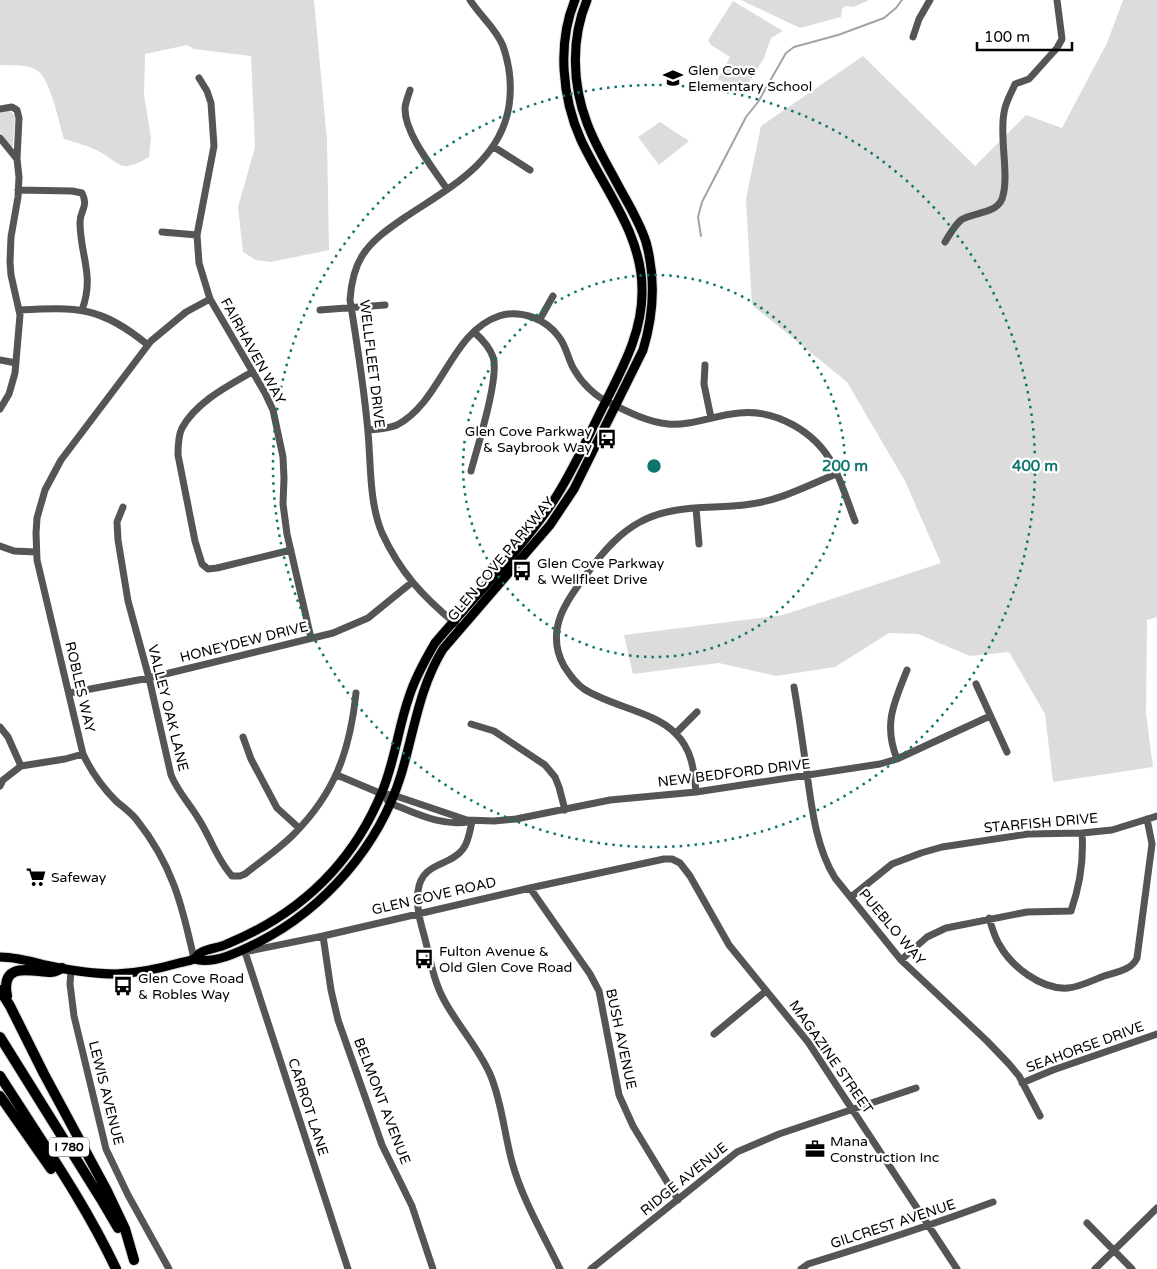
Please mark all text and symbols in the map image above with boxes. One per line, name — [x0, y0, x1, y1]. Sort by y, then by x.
scale bar — [977, 20, 1072, 52]
text: 100 m — [984, 28, 1030, 46]
place label: Glen Cove Elementary School — [688, 62, 812, 95]
school or university icon: Glen Cove Elementary School — [662, 67, 684, 89]
street label: FAIRHAVEN WAY — [217, 295, 289, 407]
street label: WELLFLEET DRIVE — [356, 299, 388, 429]
place label: Glen Cove Parkway & Saybrook Way — [465, 423, 592, 456]
bus stop icon: Glen Cove Parkway & Saybrook Way — [596, 428, 618, 450]
centre of rings — [645, 457, 663, 475]
text: 200 m — [822, 457, 868, 475]
text: 400 m — [1012, 457, 1058, 475]
street label: GLEN COVE PARKWAY — [444, 493, 558, 624]
place label: Glen Cove Parkway & Wellfleet Drive — [537, 555, 665, 588]
bus stop icon: Glen Cove Parkway & Wellfleet Drive — [511, 560, 533, 582]
street label: HONEYDEW DRIVE — [178, 618, 310, 666]
street label: ROBLES WAY — [61, 640, 99, 734]
street label: VALLEY OAK LANE — [144, 643, 192, 773]
street label: NEW BEDFORD DRIVE — [657, 755, 812, 791]
street label: STARFISH DRIVE — [983, 810, 1099, 836]
supermarket icon: Safeway — [25, 866, 47, 888]
place label: Safeway — [51, 869, 107, 886]
street label: GLEN COVE ROAD — [370, 873, 498, 919]
street label: PUEBLO WAY — [855, 885, 929, 969]
place label: Fulton Avenue & Old Glen Cove Road — [439, 943, 572, 976]
bus stop icon: Fulton Avenue & Old Glen Cove Road — [413, 948, 435, 970]
place label: Glen Cove Road & Robles Way — [138, 970, 244, 1003]
bus stop icon: Glen Cove Road & Robles Way — [112, 975, 134, 997]
street label: BUSH AVENUE — [602, 987, 640, 1091]
street label: MAGAZINE STREET — [785, 997, 877, 1117]
street label: SEAHORSE DRIVE — [1024, 1018, 1146, 1076]
street label: BELMONT AVENUE — [350, 1035, 414, 1167]
street label: LEWIS AVENUE — [85, 1039, 127, 1147]
street label: CARROT LANE — [284, 1056, 332, 1158]
place label: Mana Construction Inc — [830, 1133, 939, 1166]
road number: I 780 — [49, 1138, 89, 1156]
office icon: Mana Construction Inc — [804, 1138, 826, 1160]
street label: RIDGE AVENUE — [637, 1139, 731, 1219]
street label: GILCREST AVENUE — [828, 1196, 958, 1252]

